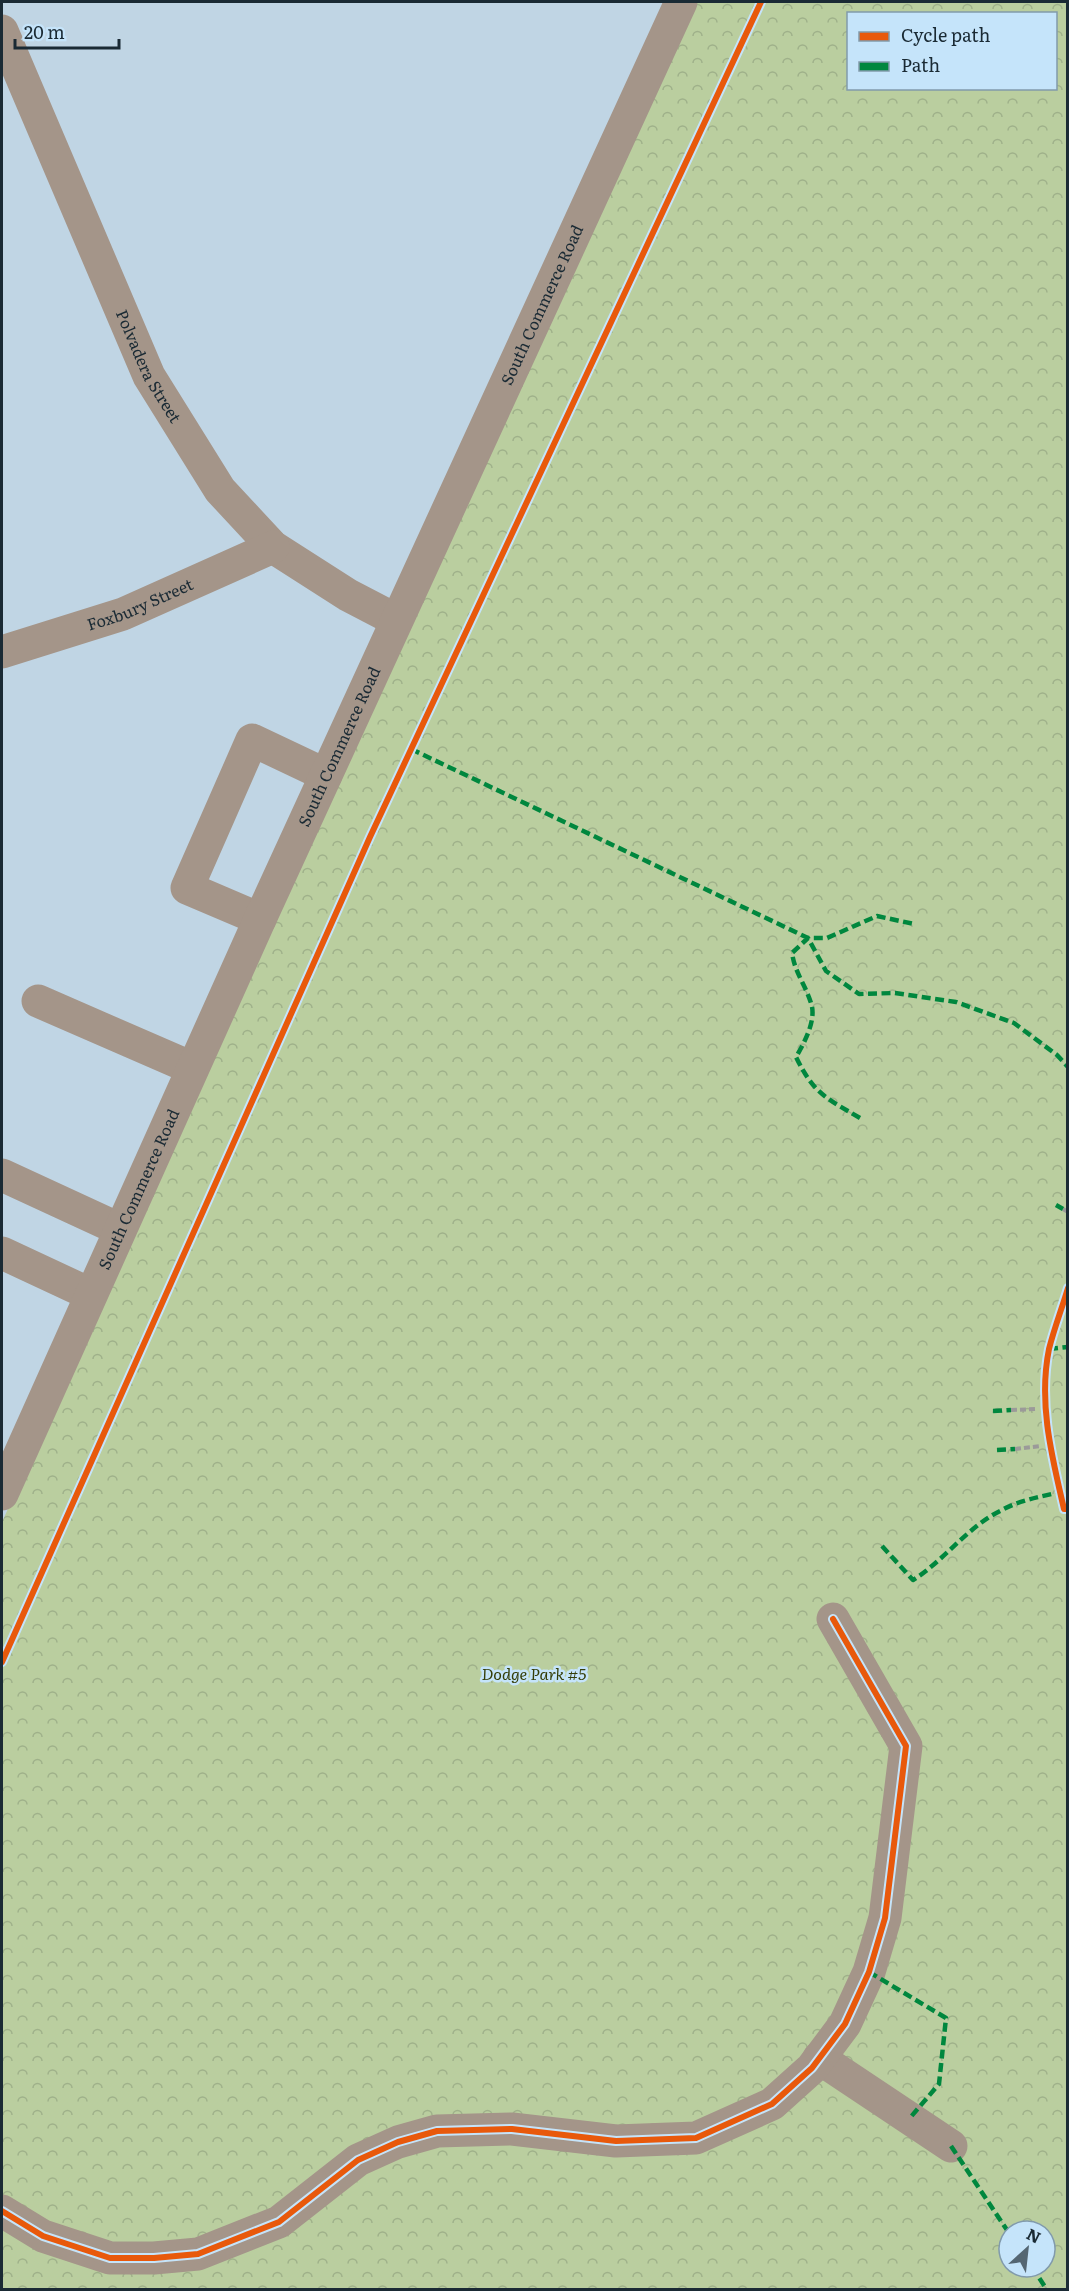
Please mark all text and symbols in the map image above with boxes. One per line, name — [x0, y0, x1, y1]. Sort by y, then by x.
scale bar — [15, 12, 118, 50]
legend — [847, 12, 1057, 90]
text: 20 m — [24, 18, 65, 45]
text: Cycle path — [901, 21, 990, 48]
text: Path — [901, 51, 940, 78]
street label: South Commerce Road — [494, 220, 588, 388]
street label: Polvadera Street — [111, 305, 188, 427]
street label: Foxbury Street — [84, 571, 197, 636]
street label: South Commerce Road — [291, 662, 386, 830]
street label: South Commerce Road — [91, 1104, 184, 1273]
park label: Dodge Park #5 — [482, 1661, 586, 1685]
north arrow — [997, 2219, 1057, 2279]
text: N — [1023, 2221, 1046, 2248]

